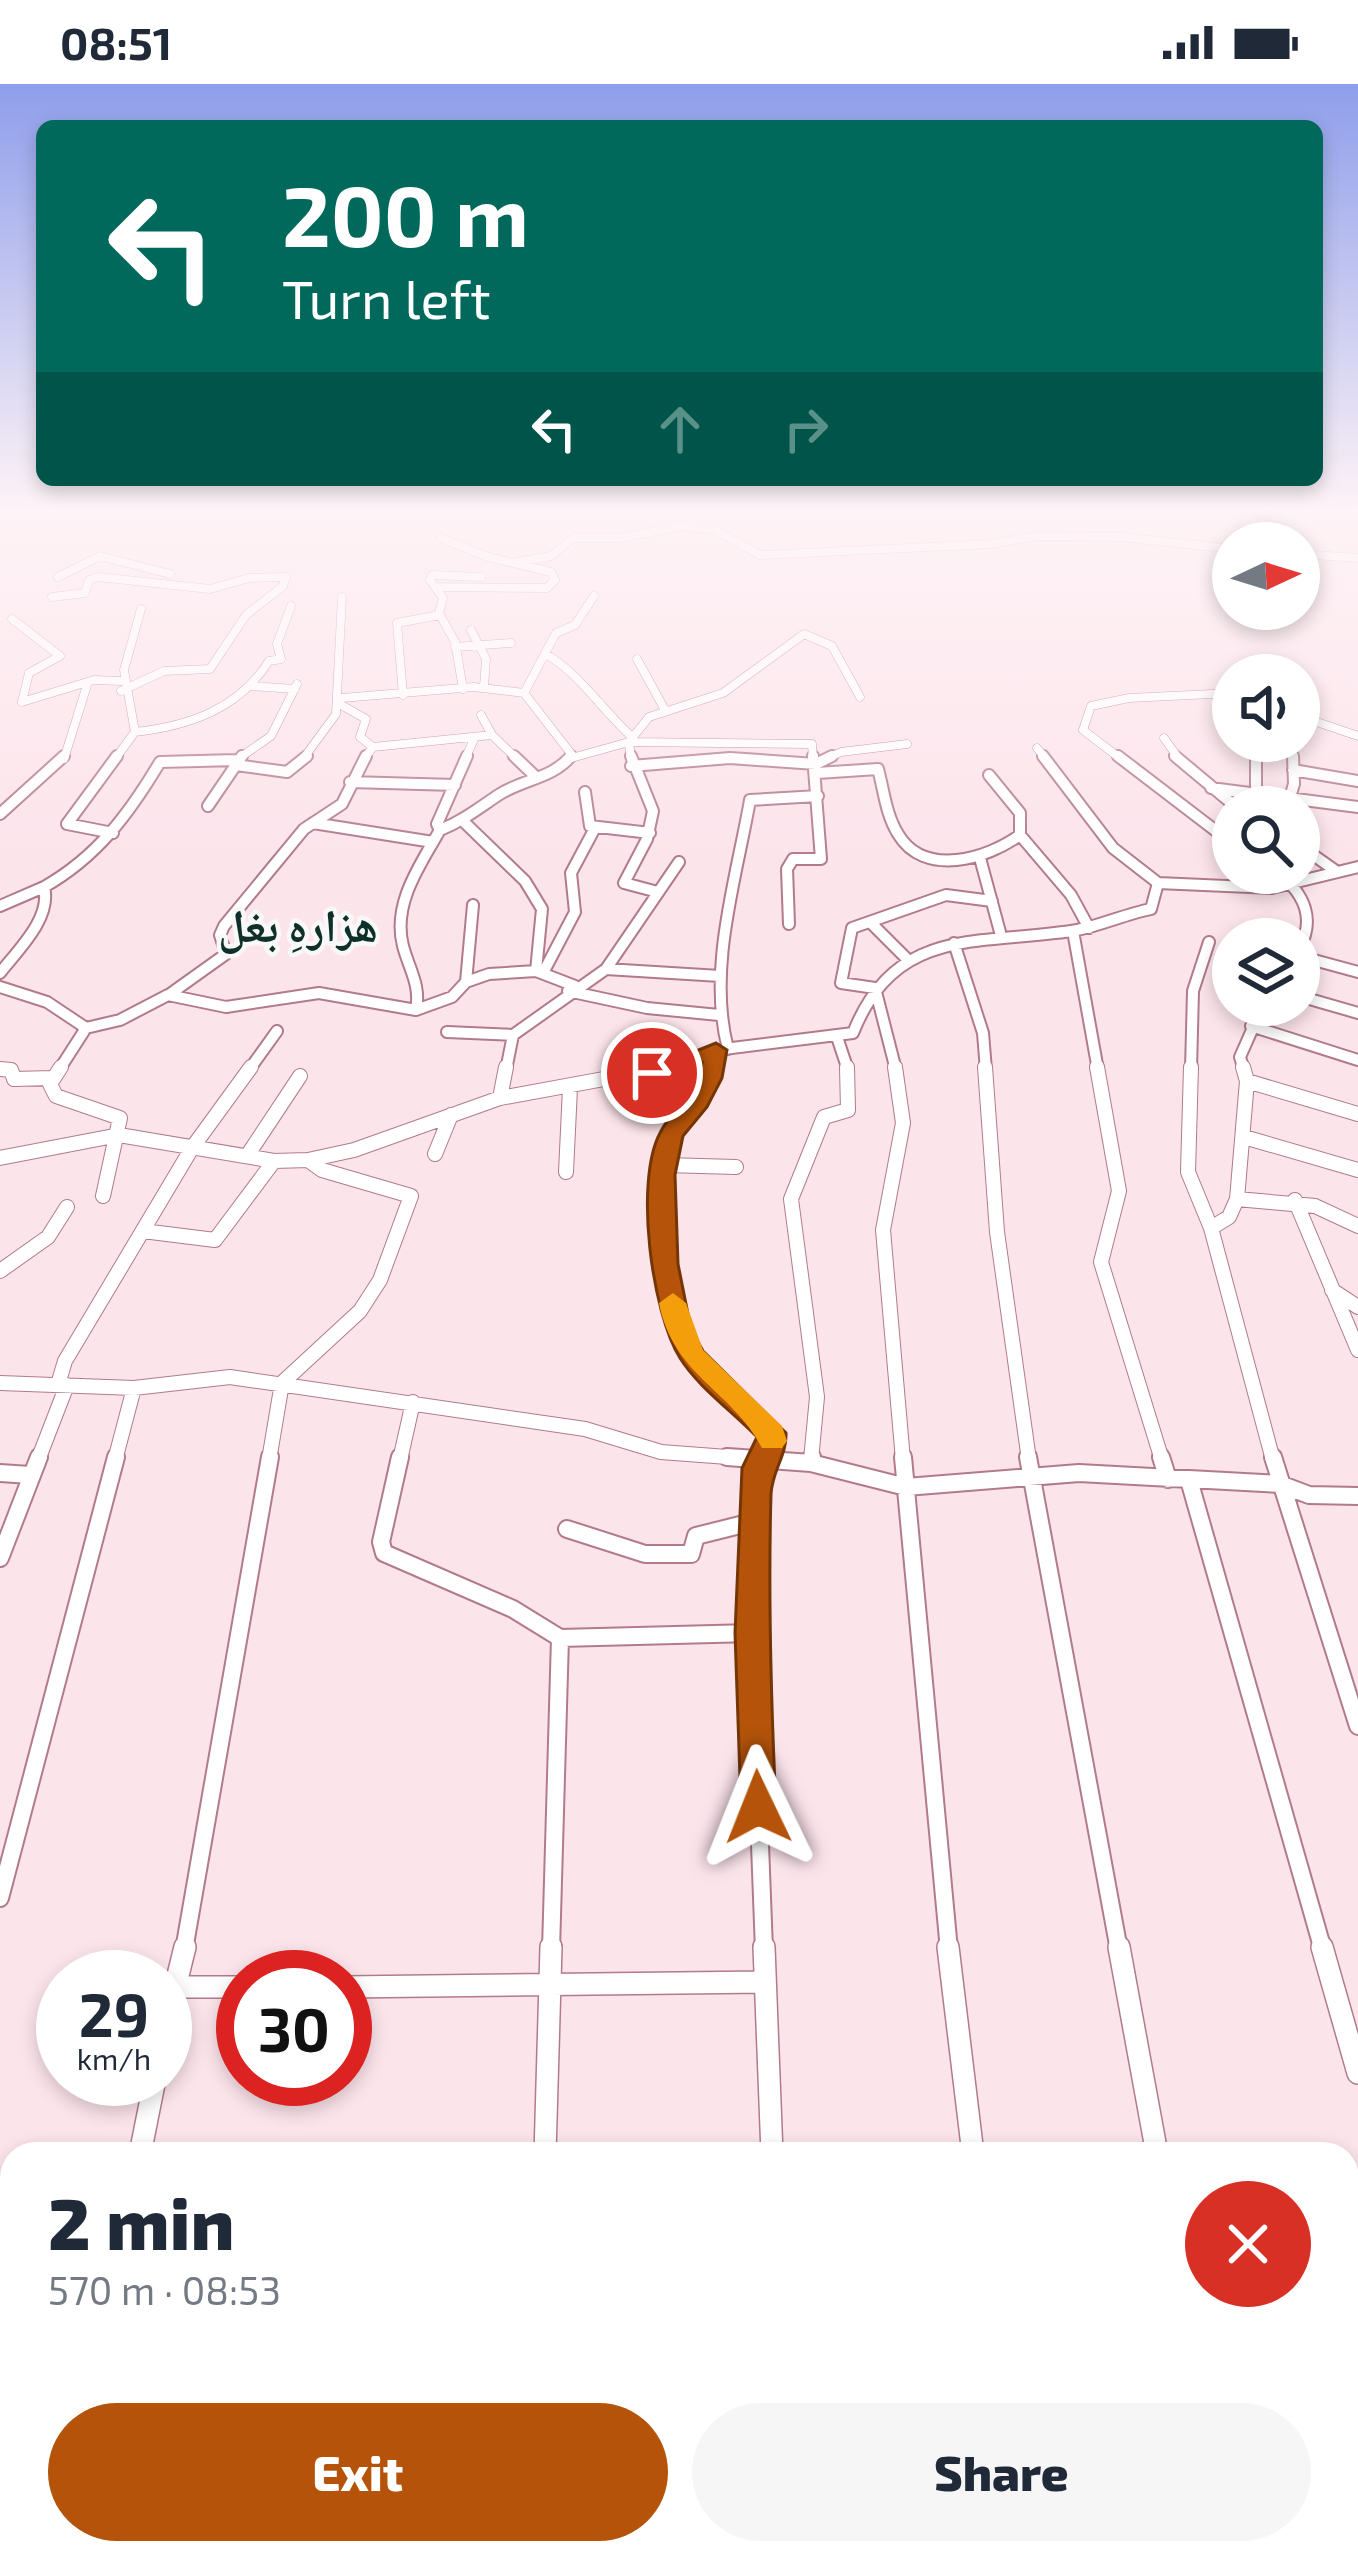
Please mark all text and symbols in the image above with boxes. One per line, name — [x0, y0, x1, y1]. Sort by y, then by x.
text: 08:51 — [60, 15, 172, 69]
text: 200 m — [282, 163, 529, 264]
icon: left — [84, 168, 240, 324]
text: Turn left — [282, 265, 491, 330]
icon: left — [521, 396, 587, 462]
icon: ahead — [647, 396, 713, 462]
icon: right — [773, 396, 839, 462]
north arrow — [1212, 522, 1320, 630]
map controls — [1212, 522, 1320, 1026]
button: sound — [1212, 654, 1320, 762]
button: search — [1212, 786, 1320, 894]
district label: هزارهِ بغل — [218, 897, 378, 954]
button: layers — [1212, 918, 1320, 1026]
pin — [601, 1022, 703, 1124]
icon: arrive — [619, 1040, 685, 1106]
position arrow — [695, 1744, 821, 1870]
speed limit sign: 30 — [216, 1950, 372, 2106]
text: 29 — [79, 1977, 149, 2049]
text: km/h — [77, 2040, 151, 2076]
text: 2 min — [48, 2178, 234, 2264]
button: close — [1185, 2181, 1311, 2307]
text: 570 m · 08:53 — [48, 2266, 281, 2313]
button: Exit — [48, 2403, 668, 2541]
button: Share — [692, 2403, 1311, 2541]

